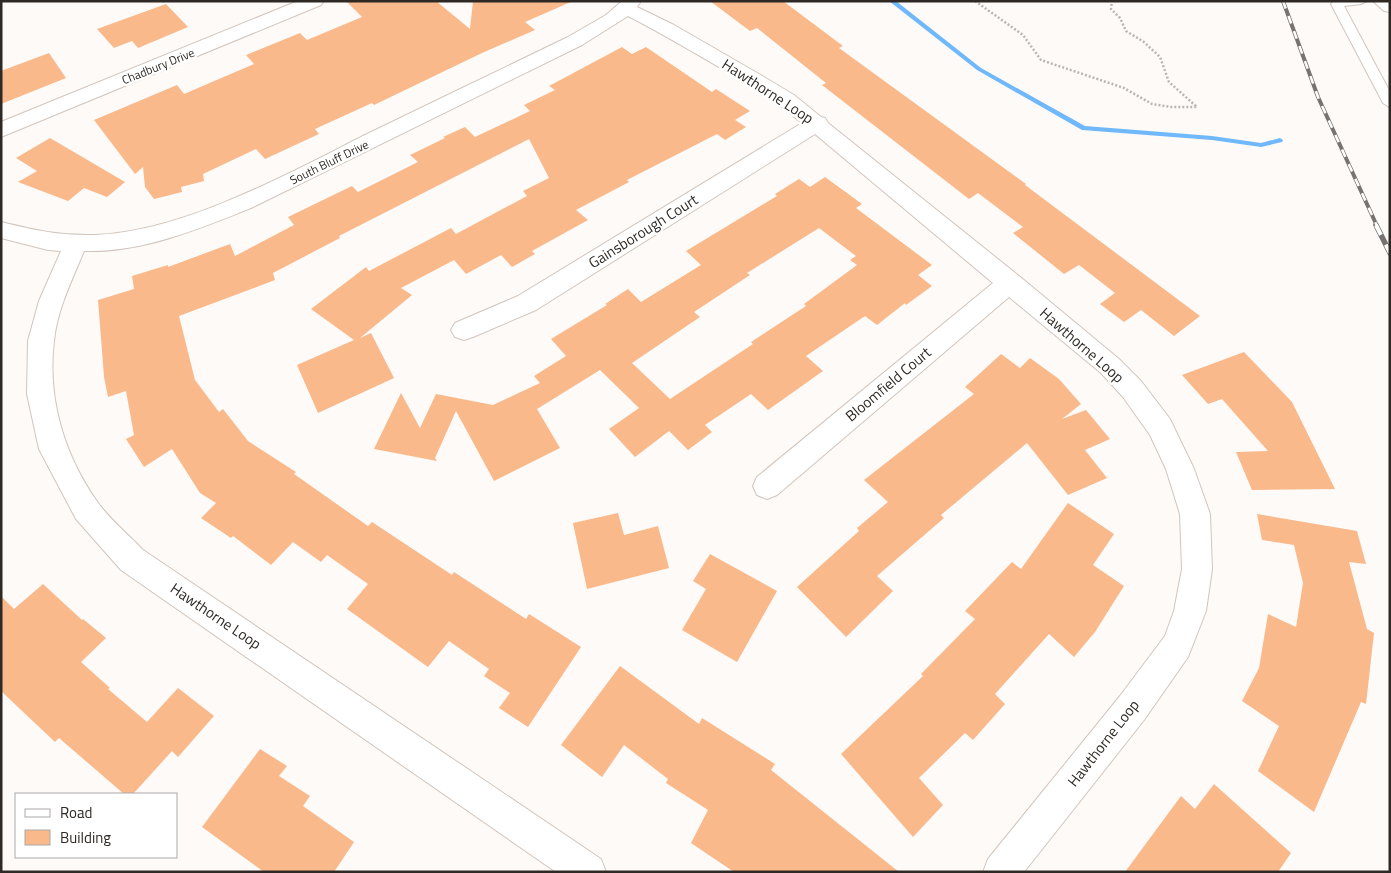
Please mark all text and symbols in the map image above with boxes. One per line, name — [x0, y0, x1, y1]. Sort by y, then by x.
street label: Chadbury Drive — [119, 43, 197, 89]
street label: Hawthorne Loop — [718, 53, 818, 129]
street label: South Bluff Drive — [286, 135, 372, 189]
street label: Gainsborough Court — [584, 188, 703, 274]
street label: Hawthorne Loop — [1035, 302, 1129, 388]
street label: Bloomfield Court — [840, 341, 937, 427]
street label: Hawthorne Loop — [166, 577, 266, 655]
street label: Hawthorne Loop — [1062, 694, 1145, 792]
legend — [15, 793, 178, 858]
text: Road — [60, 801, 92, 824]
text: Building — [60, 826, 111, 849]

